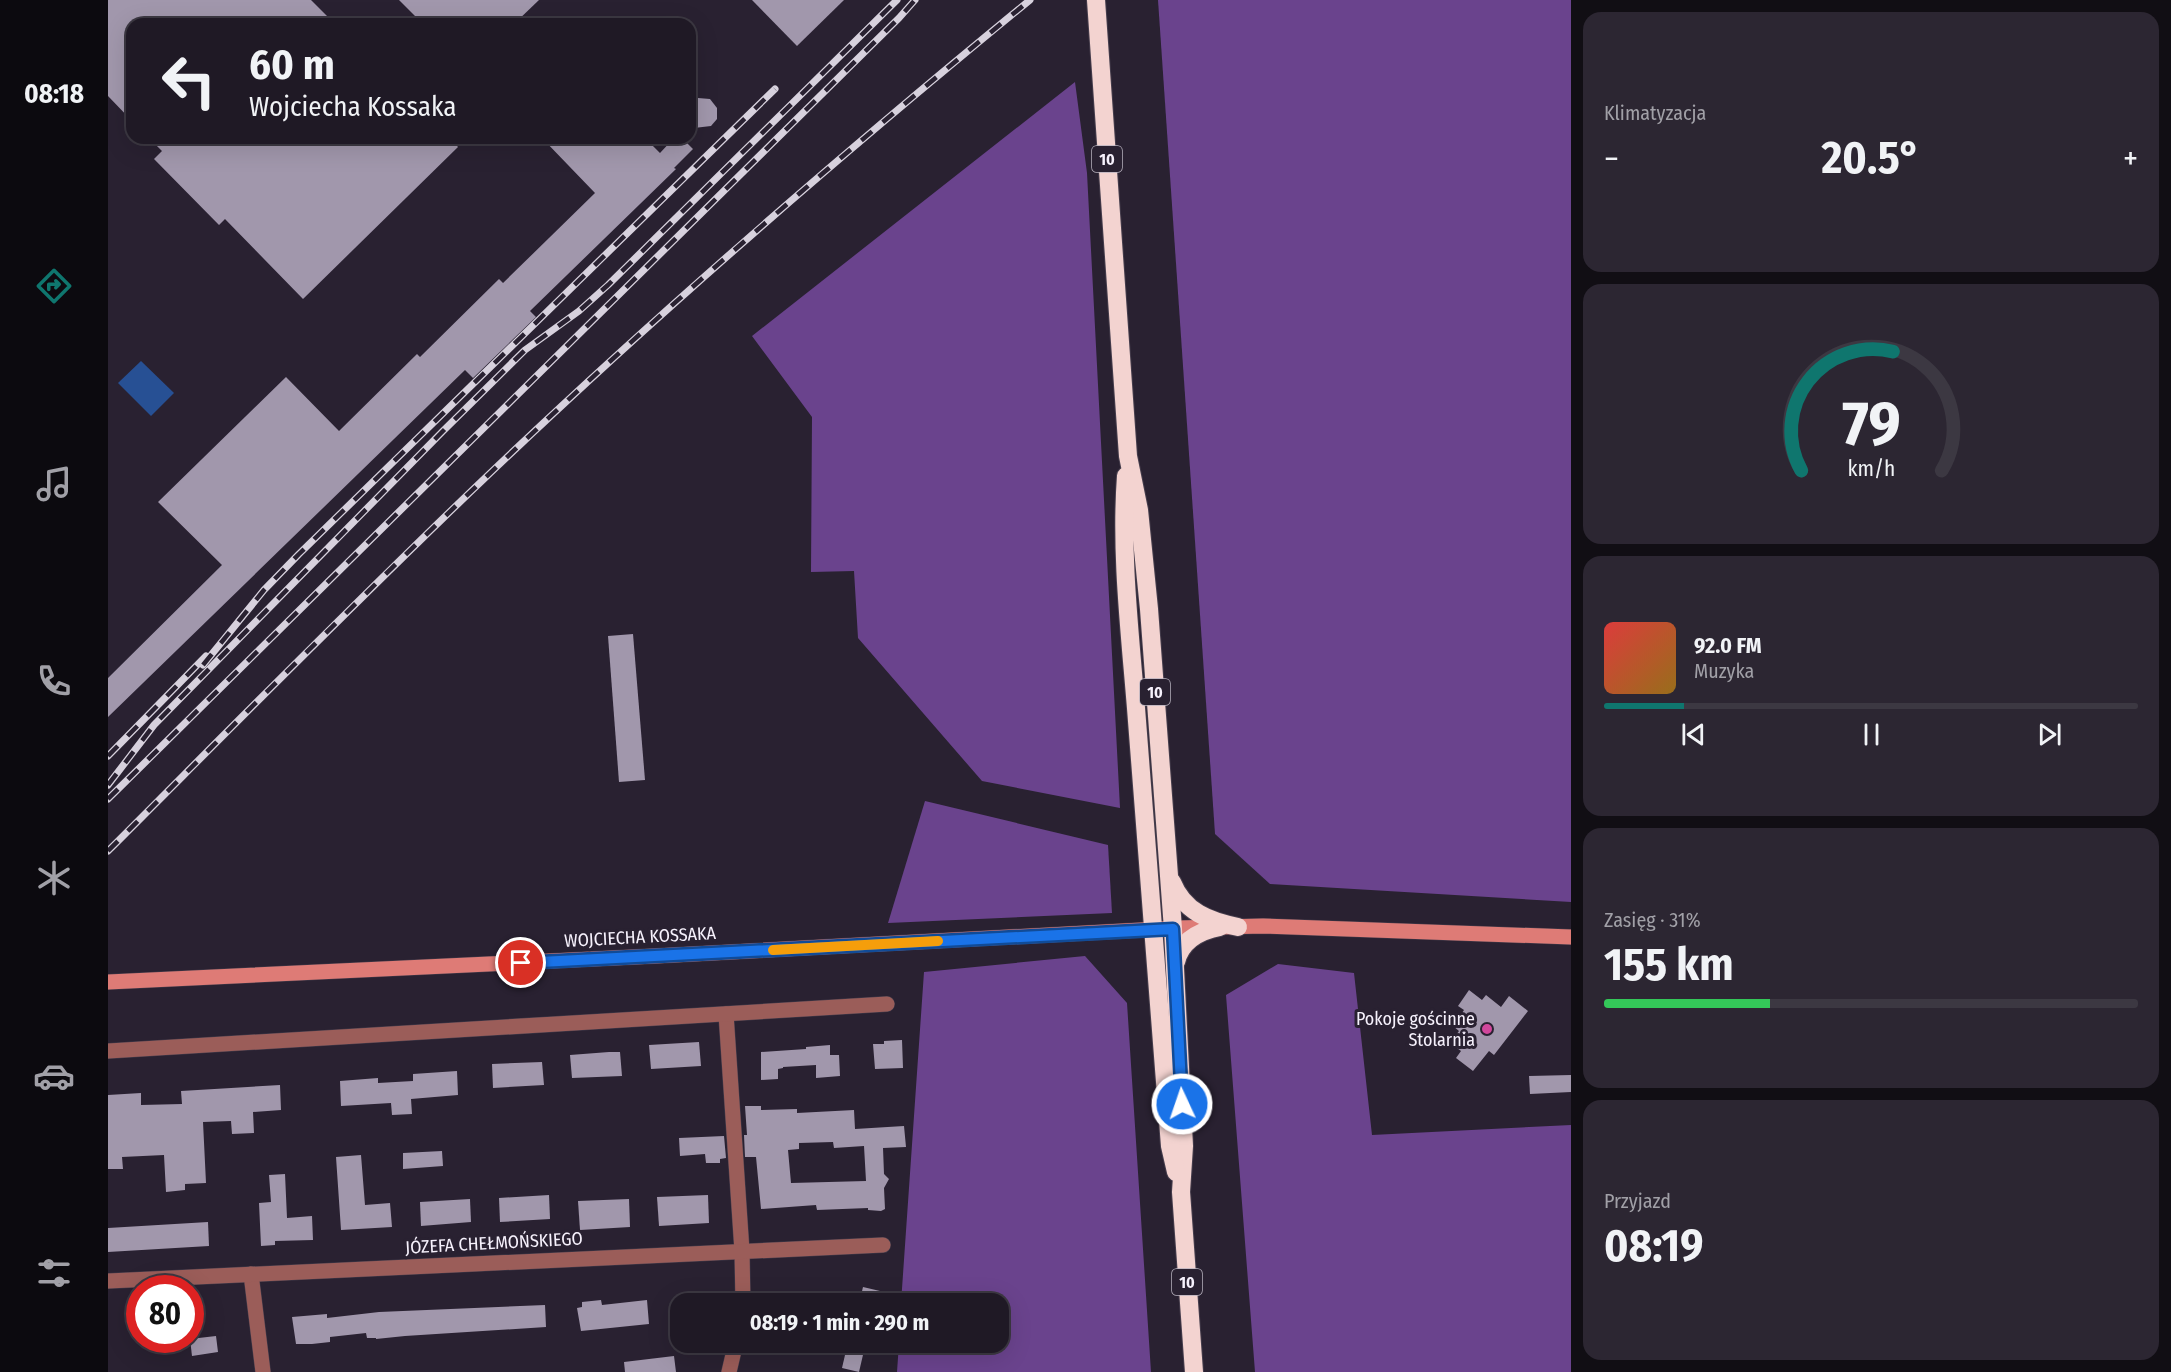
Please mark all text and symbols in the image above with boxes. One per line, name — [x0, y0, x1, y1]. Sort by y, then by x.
text: 60 m — [249, 40, 335, 90]
icon: left — [150, 42, 228, 120]
text: 08:18 — [24, 78, 84, 110]
text: Wojciecha Kossaka — [249, 91, 456, 123]
text: Klimatyzacja — [1604, 101, 1706, 125]
text: 20.5° — [1821, 131, 1920, 185]
text: − — [1604, 139, 1619, 179]
text: + — [2123, 139, 2138, 179]
road number: 10 — [1092, 146, 1122, 172]
icon: directions — [33, 265, 75, 307]
text: 79 — [1842, 387, 1900, 462]
text: km/h — [1847, 456, 1895, 482]
icon: music — [33, 463, 75, 505]
text: 92.0 FM — [1694, 632, 1762, 659]
text: Muzyka — [1694, 659, 1754, 683]
icon: phone — [33, 660, 75, 702]
road number: 10 — [1140, 679, 1170, 705]
icon: previous — [1677, 718, 1710, 751]
icon: pause — [1855, 718, 1888, 751]
icon: next — [2033, 718, 2066, 751]
icon: climate — [33, 857, 75, 899]
text: Zasięg · 31% — [1604, 908, 1701, 932]
street label: WOJCIECHA KOSSAKA — [564, 922, 717, 952]
pin — [495, 937, 546, 988]
text: 155 km — [1604, 938, 1734, 992]
icon: arrive — [504, 946, 537, 979]
place label: Pokoje gościnne Stolarnia — [1356, 1008, 1475, 1051]
marker: Pokoje gościnne Stolarnia — [1480, 1022, 1494, 1036]
icon: car — [33, 1055, 75, 1097]
position arrow — [1150, 1072, 1214, 1136]
text: Przyjazd — [1604, 1189, 1671, 1213]
text: 08:19 — [1604, 1219, 1703, 1273]
street label: JÓZEFA CHEŁMOŃSKIEGO — [405, 1226, 583, 1259]
icon: filters — [33, 1252, 75, 1294]
road number: 10 — [1172, 1269, 1202, 1295]
speed limit sign: 80 — [126, 1275, 204, 1353]
text: 08:19 · 1 min · 290 m — [750, 1309, 929, 1336]

